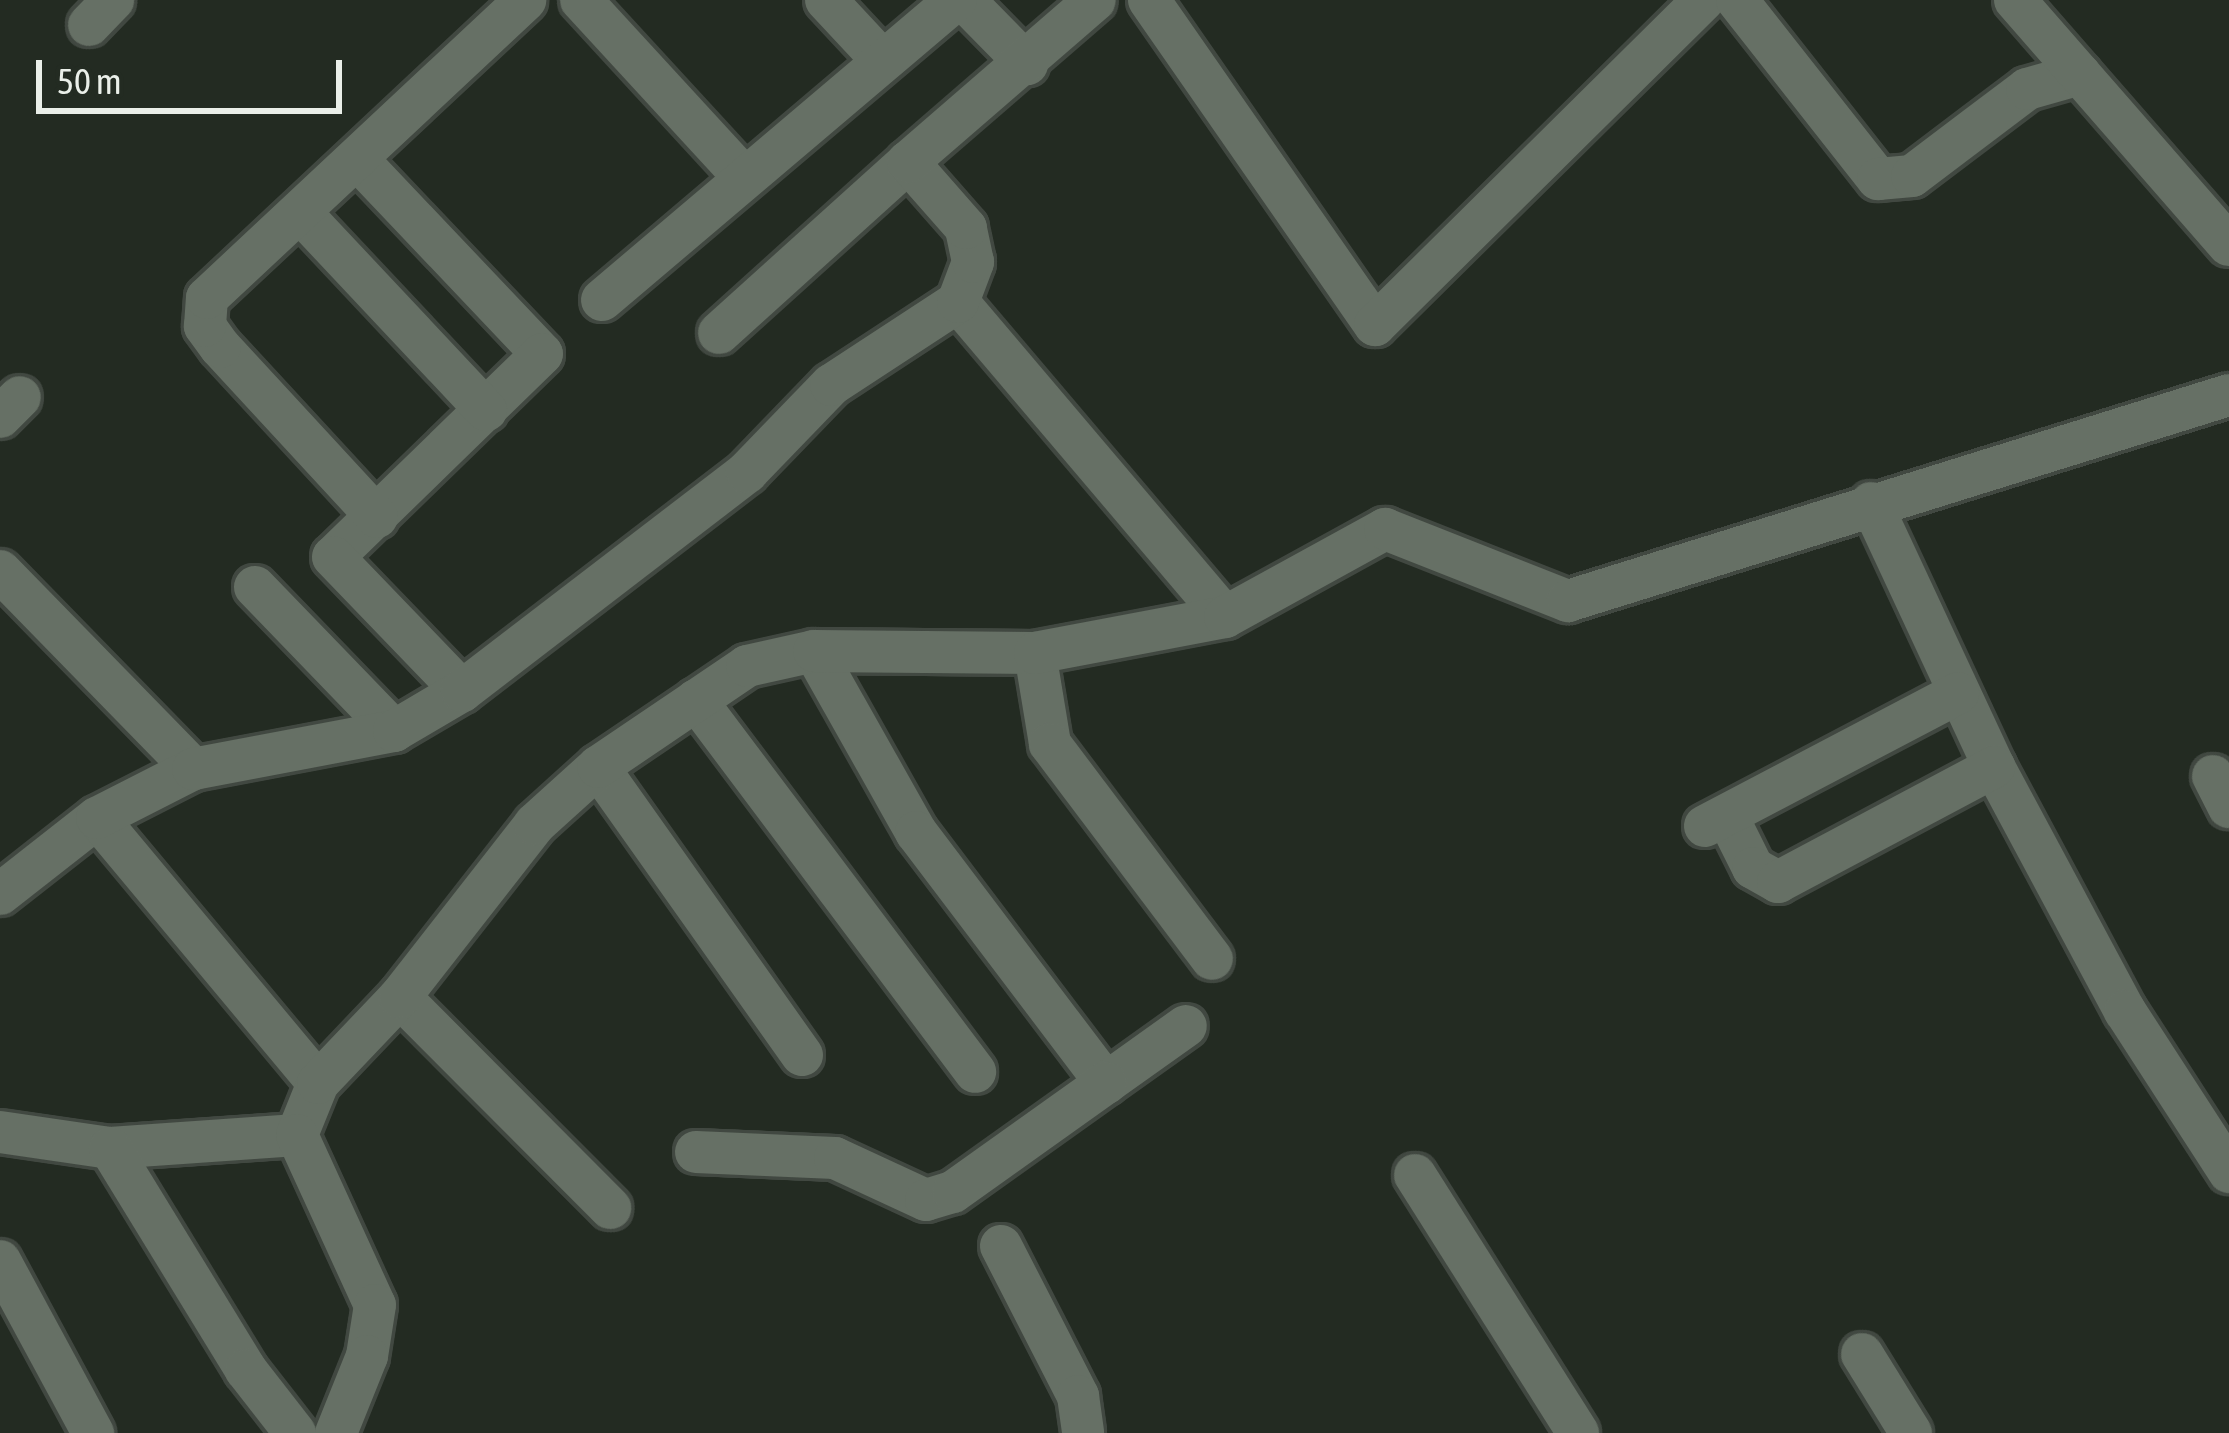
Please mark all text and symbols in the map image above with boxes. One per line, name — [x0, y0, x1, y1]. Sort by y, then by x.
scale bar — [42, 36, 348, 110]
text: 50 m — [57, 60, 122, 102]

